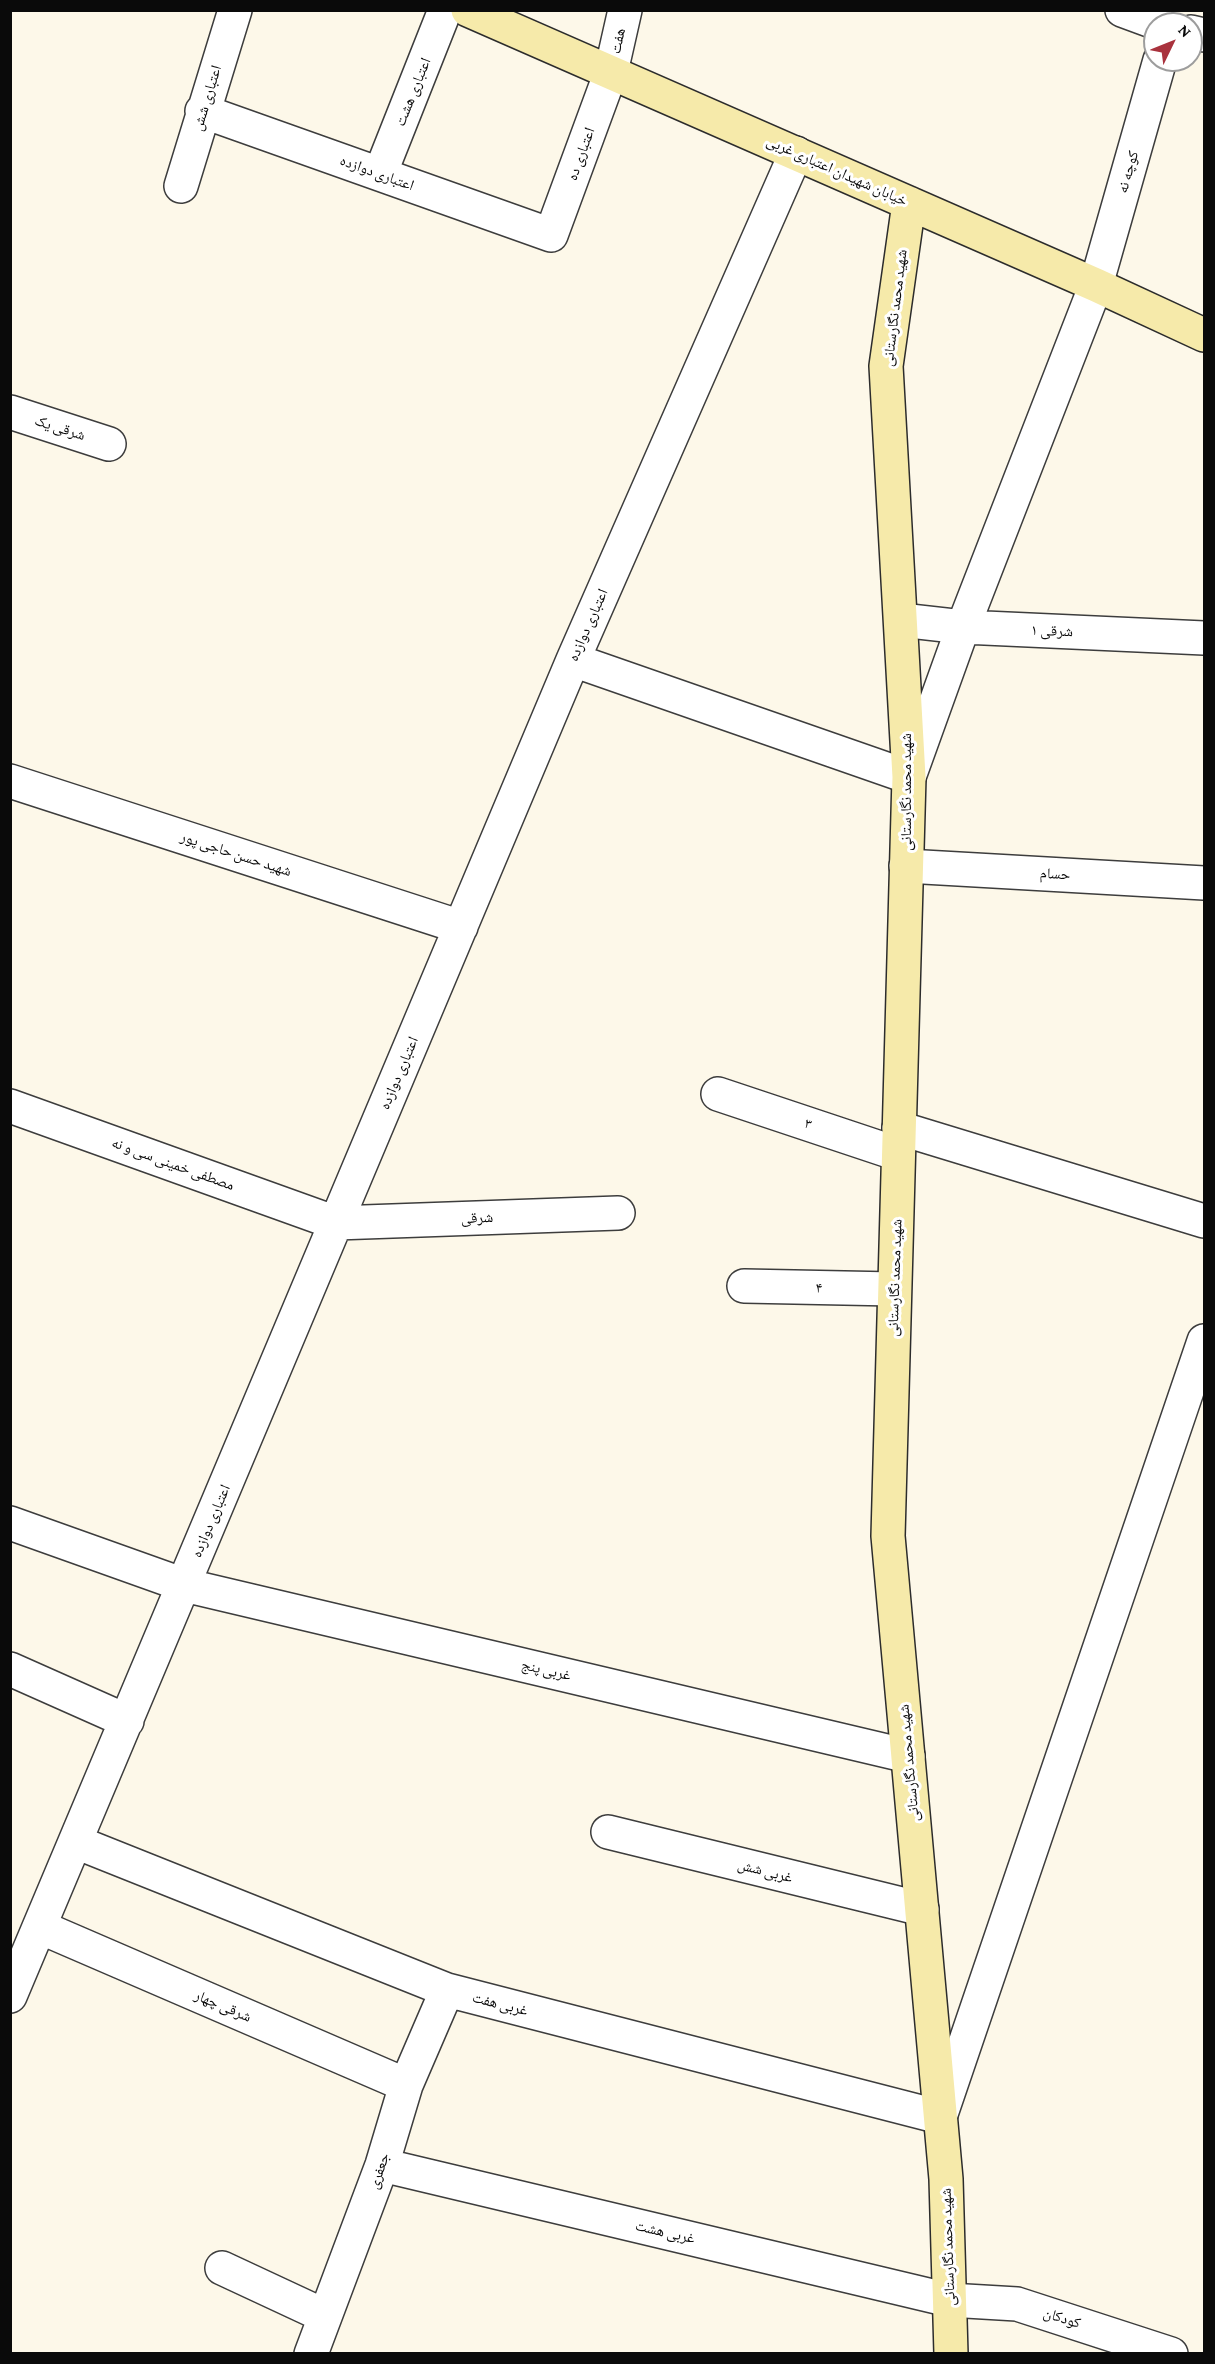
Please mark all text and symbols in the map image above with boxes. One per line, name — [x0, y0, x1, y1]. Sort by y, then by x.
north arrow — [1143, 12, 1203, 72]
text: N — [1175, 21, 1195, 41]
street label: هفت — [607, 27, 629, 55]
street label: اعتباری هشت — [391, 55, 435, 129]
street label: اعتباری شش — [188, 63, 226, 133]
street label: اعتباری ده — [563, 125, 599, 183]
street label: خیابان شهیدان اعتباری غربی — [764, 132, 910, 210]
street label: کوچه نه — [1113, 149, 1143, 195]
street label: اعتباری دوازده — [338, 151, 416, 195]
street label: شهید محمد نگارستانی — [879, 248, 911, 368]
street label: شرقی یک — [32, 411, 88, 445]
street label: اعتباری دوازده — [564, 586, 612, 664]
street label: ۱ شرقی — [1031, 621, 1073, 641]
street label: شهید محمد نگارستانی — [897, 733, 915, 851]
street label: شهید حسن حاجی پور — [178, 828, 294, 880]
street label: حسام — [1039, 864, 1071, 884]
street label: اعتباری دوازده — [376, 1034, 422, 1112]
street label: ۳ — [802, 1114, 814, 1134]
street label: مصطفی خمینی سی و نه — [109, 1133, 237, 1195]
street label: شرقی — [460, 1208, 494, 1228]
street label: شهید محمد نگارستانی — [884, 1219, 906, 1337]
street label: ۴ — [815, 1279, 823, 1297]
street label: اعتباری دوازده — [188, 1482, 234, 1560]
street label: غربی پنج — [519, 1656, 573, 1684]
street label: شهید محمد نگارستانی — [895, 1703, 923, 1823]
street label: غربی شش — [736, 1855, 794, 1887]
street label: شرقی چهار — [192, 1986, 254, 2026]
street label: غربی هفت — [470, 1988, 530, 2020]
street label: جعفری — [364, 2151, 394, 2191]
street label: شهید محمد نگارستانی — [937, 2188, 959, 2306]
street label: غربی هشت — [633, 2216, 697, 2248]
street label: کودکان — [1041, 2304, 1083, 2332]

